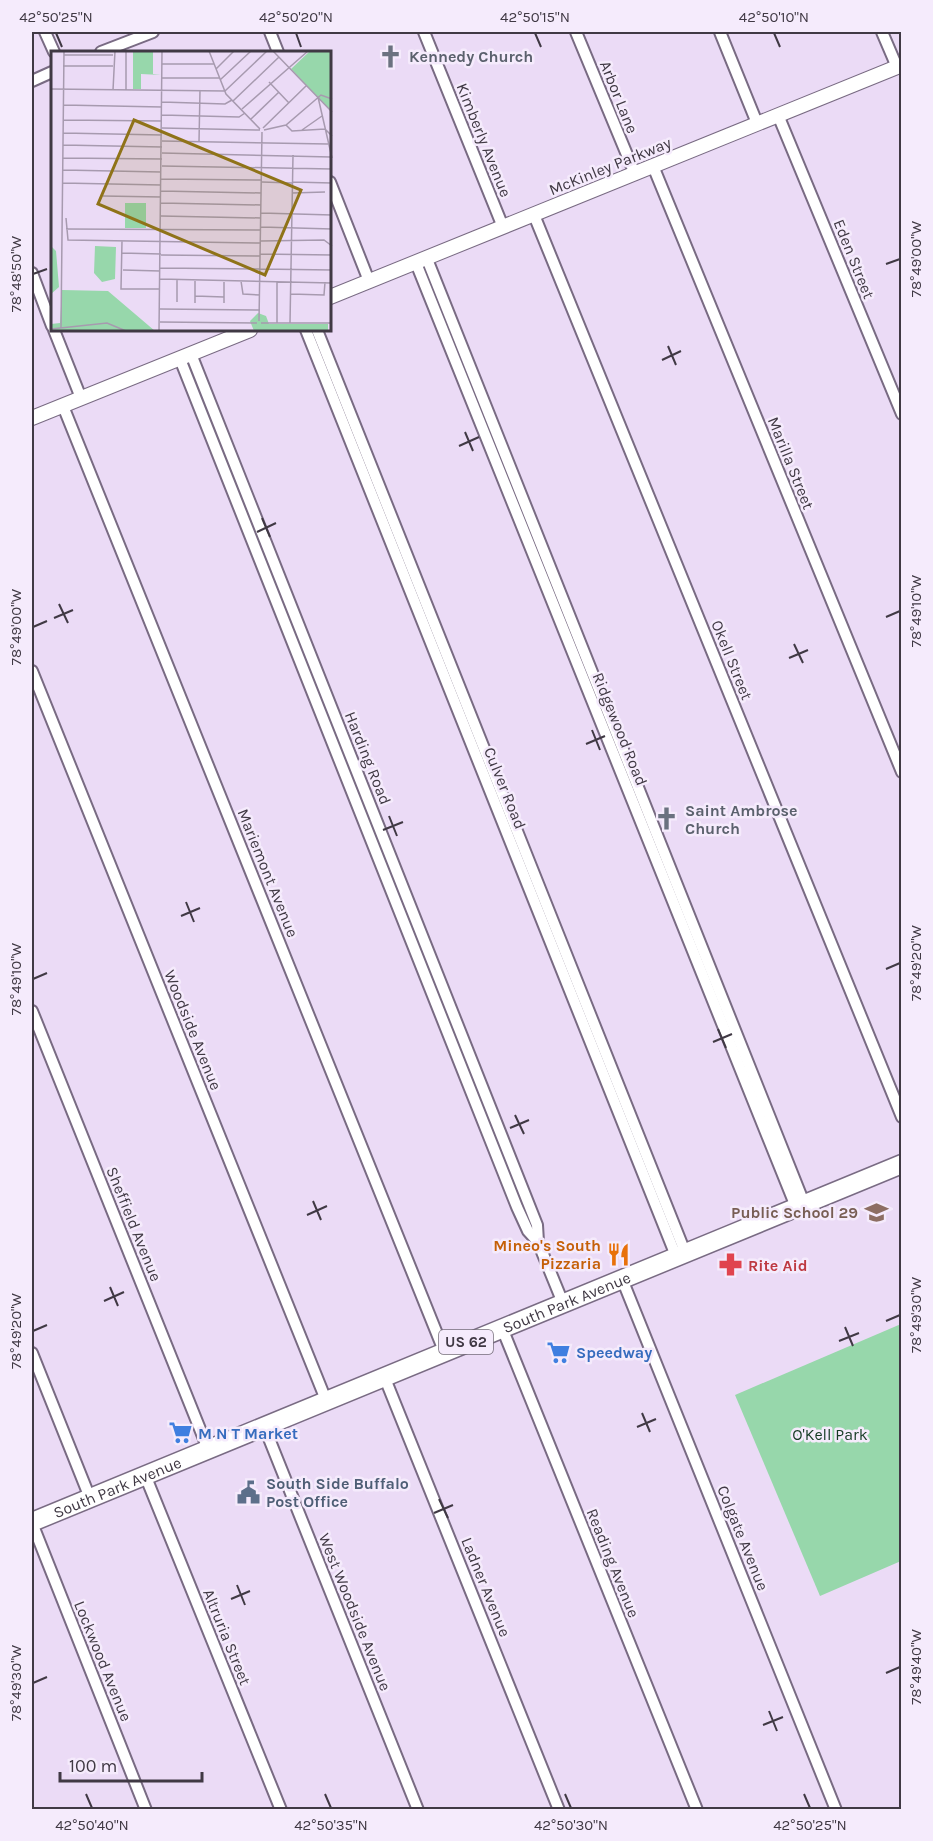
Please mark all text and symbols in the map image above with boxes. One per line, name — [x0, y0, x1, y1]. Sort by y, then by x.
text: 42°50'25"N — [19, 8, 93, 26]
text: 42°50'20"N — [259, 8, 333, 26]
text: 42°50'15"N — [500, 8, 570, 26]
text: 42°50'10"N — [739, 8, 809, 26]
church icon: Kennedy Church — [378, 43, 404, 69]
place label: Kennedy Church — [409, 47, 533, 66]
inset map — [51, 51, 332, 332]
street label: Arbor Lane — [596, 58, 642, 136]
street label: Kimberly Avenue — [452, 80, 516, 200]
street label: McKinley Parkway — [546, 133, 674, 199]
street label: Eden Street — [829, 216, 879, 302]
text: 78°49'00"W — [907, 220, 925, 297]
text: 78°48'50"W — [7, 235, 25, 312]
street label: Marilla Street — [764, 414, 818, 512]
text: 78°49'10"W — [907, 574, 925, 647]
text: 78°49'00"W — [7, 588, 25, 665]
street label: Okell Street — [707, 617, 757, 703]
street label: Ridgewood Road — [589, 670, 651, 788]
street label: Harding Road — [341, 709, 395, 807]
street label: Culver Road — [480, 744, 530, 832]
place label: Saint Ambrose Church — [685, 801, 797, 838]
street label: Mariemont Avenue — [234, 806, 302, 940]
church icon: Saint Ambrose Church — [654, 806, 680, 832]
text: 78°49'20"W — [907, 924, 925, 1001]
text: 78°49'10"W — [7, 942, 25, 1015]
street label: Woodside Avenue — [160, 967, 226, 1093]
street label: Sheffield Avenue — [102, 1164, 166, 1284]
school or university icon: Public School 29 — [863, 1199, 889, 1225]
place label: Public School 29 — [731, 1203, 858, 1222]
place label: Mineo's South Pizzaria — [493, 1236, 601, 1273]
restaurant icon: Mineo's South Pizzaria — [606, 1241, 632, 1267]
pharmacy icon: Rite Aid — [717, 1252, 743, 1278]
place label: Rite Aid — [748, 1256, 807, 1275]
street label: South Park Avenue — [500, 1267, 633, 1337]
text: 78°49'30"W — [907, 1276, 925, 1353]
text: 78°49'20"W — [7, 1292, 25, 1369]
road number: US 62 — [439, 1330, 493, 1354]
supermarket icon: Speedway — [545, 1339, 571, 1365]
place label: Speedway — [576, 1343, 652, 1362]
supermarket icon: M N T Market — [167, 1420, 193, 1446]
place label: M N T Market — [198, 1424, 298, 1443]
park label: O'Kell Park — [792, 1425, 868, 1444]
street label: South Park Avenue — [50, 1452, 184, 1522]
place label: South Side Buffalo Post Office — [266, 1474, 409, 1511]
public building icon: South Side Buffalo Post Office — [235, 1479, 261, 1505]
street label: Colgate Avenue — [713, 1483, 773, 1593]
street label: Reading Avenue — [582, 1506, 644, 1620]
street label: West Woodside Avenue — [315, 1530, 395, 1694]
street label: Ladner Avenue — [457, 1534, 515, 1640]
street label: Altruria Street — [199, 1586, 255, 1688]
street label: Lockwood Avenue — [70, 1598, 136, 1724]
text: 78°49'40"W — [907, 1629, 925, 1705]
text: 78°49'30"W — [7, 1644, 25, 1721]
scale bar — [60, 1745, 202, 1783]
text: 100 m — [69, 1755, 117, 1777]
text: 42°50'40"N — [55, 1816, 129, 1834]
text: 42°50'35"N — [294, 1816, 368, 1834]
text: 42°50'30"N — [534, 1816, 608, 1834]
text: 42°50'25"N — [773, 1816, 847, 1834]

